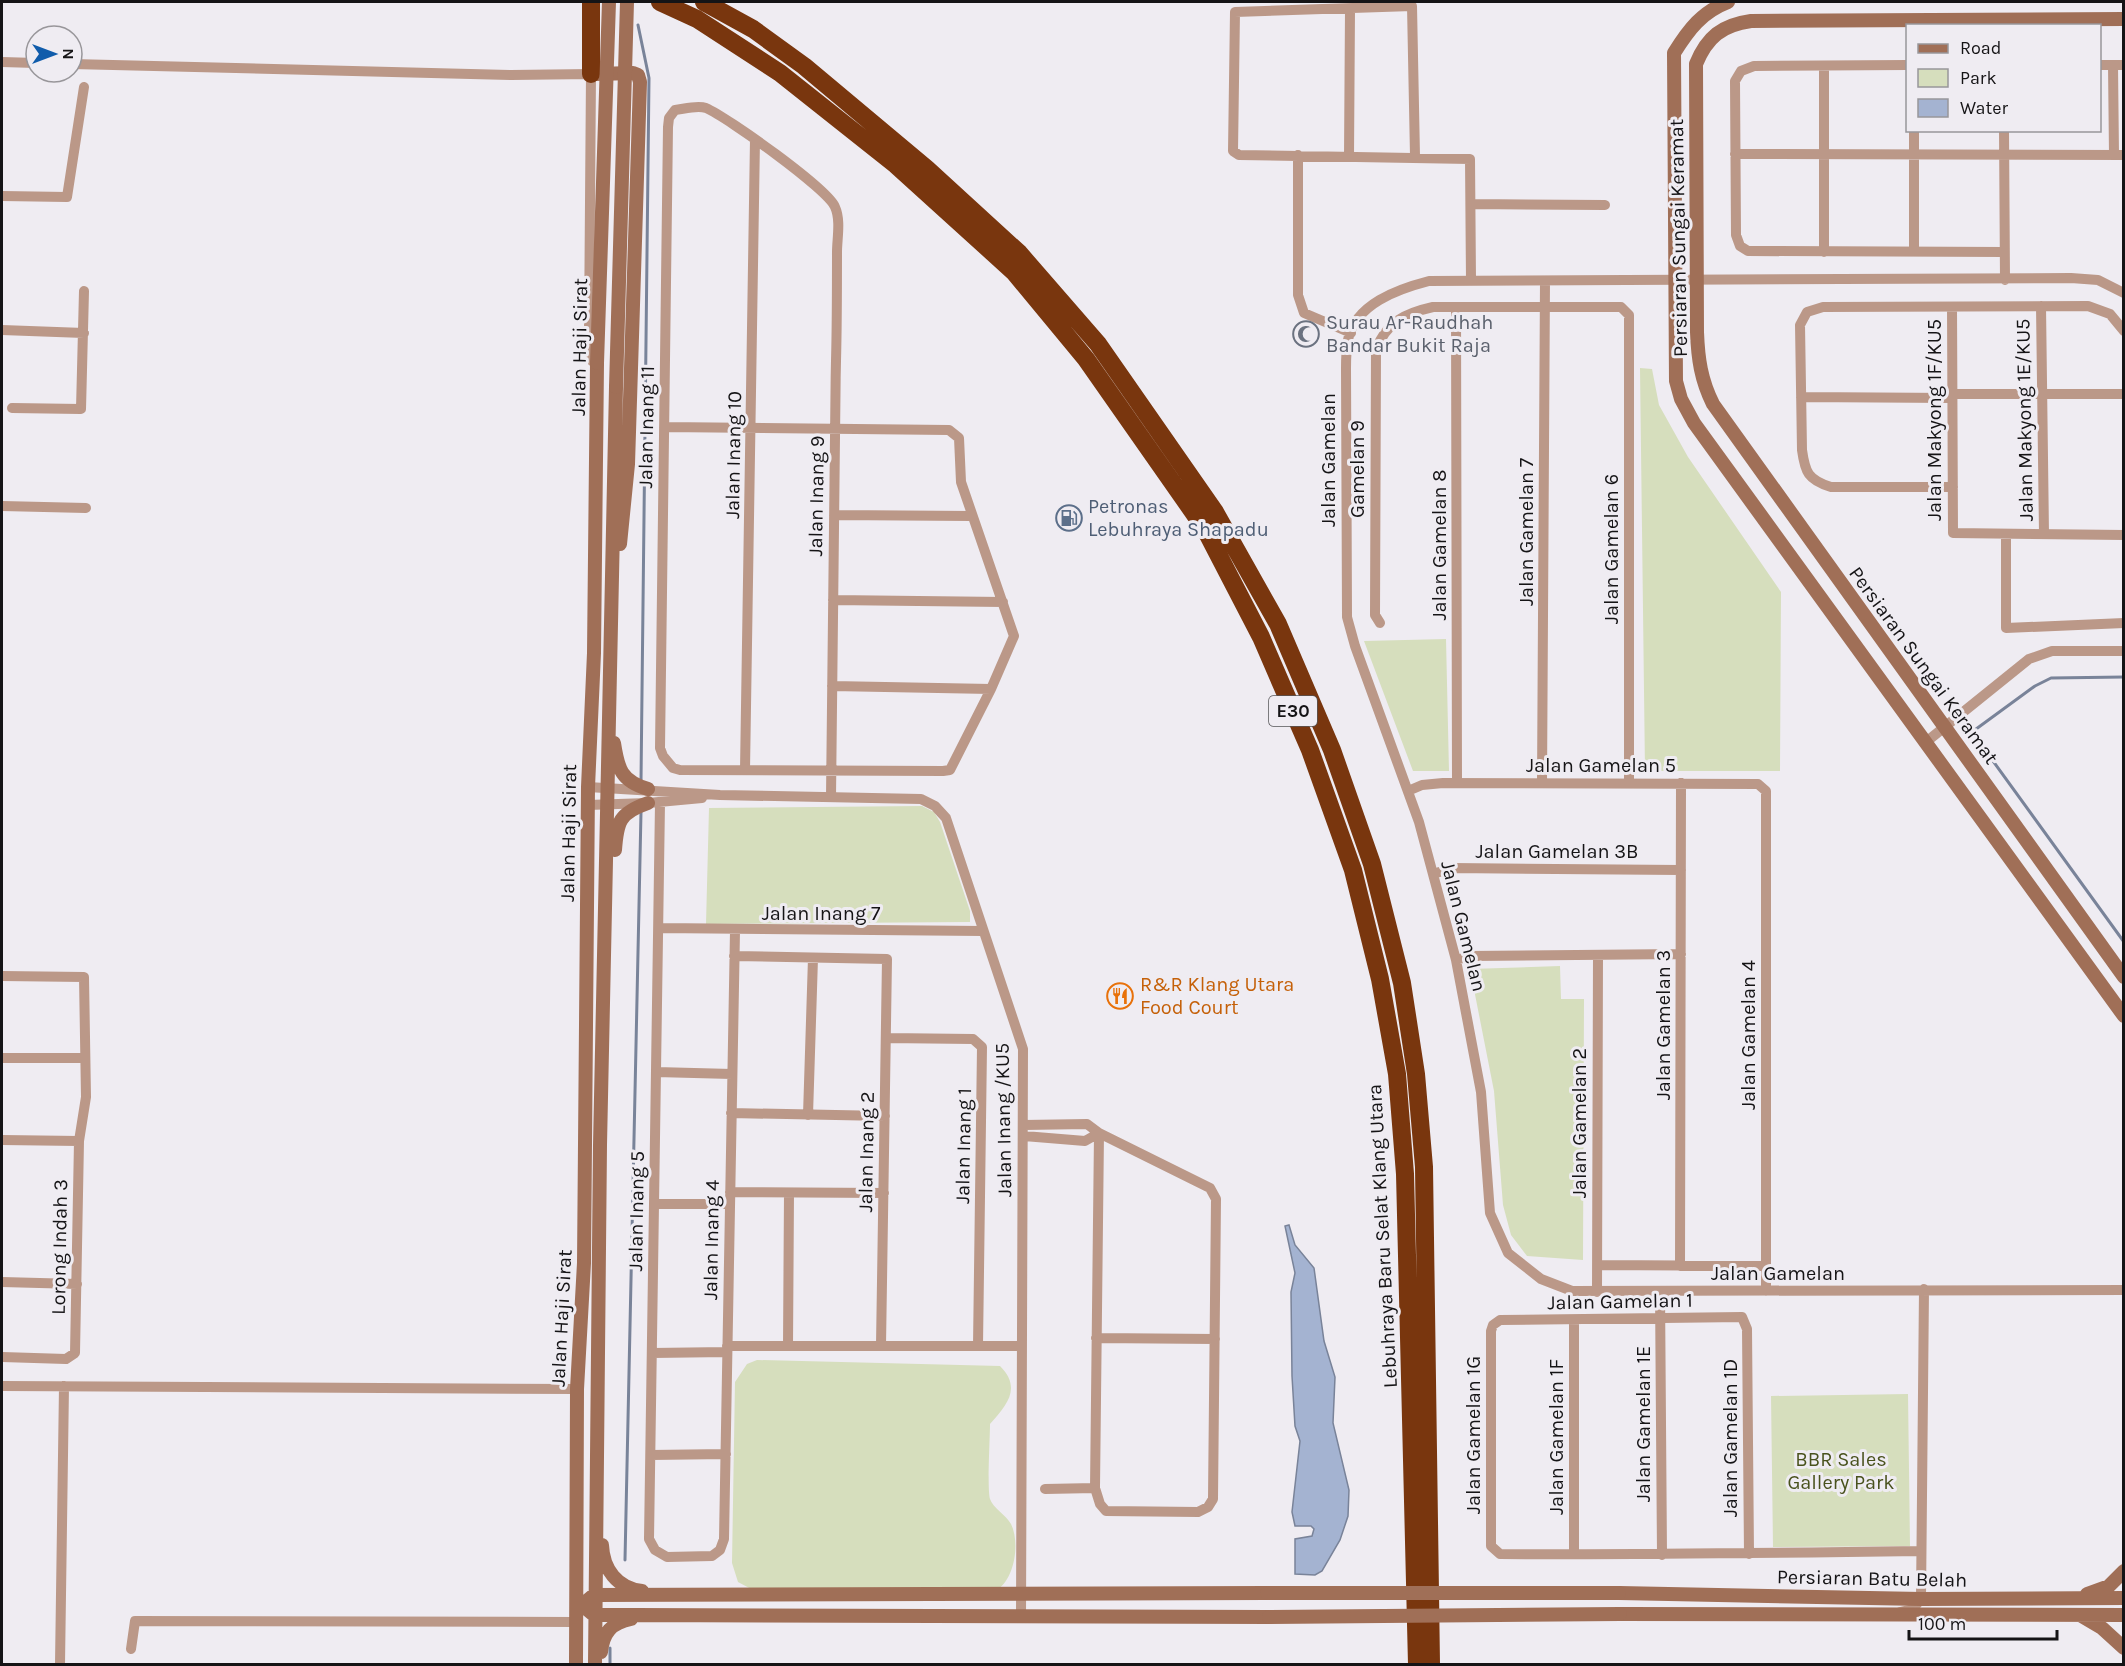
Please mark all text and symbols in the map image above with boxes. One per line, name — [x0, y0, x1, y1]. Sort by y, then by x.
north arrow — [24, 24, 84, 84]
legend — [1906, 24, 2101, 132]
text: Road — [1960, 37, 2001, 59]
text: N — [59, 48, 78, 60]
text: Park — [1960, 67, 1997, 89]
text: Water — [1960, 97, 2008, 119]
street label: Persiaran Sungai Keramat — [1665, 118, 1692, 357]
street label: Jalan Haji Sirat — [567, 278, 592, 416]
place label: Surau Ar-Raudhah Bandar Bukit Raja — [1326, 311, 1493, 357]
street label: Jalan Makyong 1E/KU5 — [2011, 318, 2038, 522]
mosque icon: Surau Ar-Raudhah Bandar Bukit Raja — [1291, 319, 1321, 349]
street label: Jalan Makyong 1F/KU5 — [1923, 319, 1946, 521]
street label: Jalan Inang 11 — [634, 366, 659, 488]
street label: Jalan Inang 10 — [721, 391, 746, 519]
street label: Jalan Gamelan — [1317, 393, 1340, 527]
street label: Gamelan 9 — [1346, 420, 1369, 518]
street label: Jalan Inang 9 — [804, 435, 829, 557]
street label: Jalan Gamelan 7 — [1515, 457, 1538, 606]
street label: Jalan Gamelan 8 — [1428, 469, 1451, 621]
street label: Jalan Gamelan 6 — [1600, 474, 1623, 624]
place label: Petronas Lebuhraya Shapadu — [1088, 495, 1269, 541]
fuel station icon: Petronas Lebuhraya Shapadu — [1054, 503, 1084, 533]
street label: Persiaran Sungai Keramat — [1844, 562, 2003, 769]
road number: E30 — [1269, 696, 1317, 726]
street label: Jalan Gamelan 5 — [1526, 754, 1676, 777]
street label: Jalan Haji Sirat — [556, 764, 581, 902]
street label: Jalan Gamelan 3B — [1475, 840, 1639, 863]
street label: Jalan Gamelan — [1436, 858, 1491, 994]
street label: Jalan Inang 7 — [762, 902, 881, 925]
street label: Jalan Gamelan 3 — [1652, 950, 1675, 1100]
street label: Jalan Gamelan 4 — [1737, 960, 1760, 1110]
place label: R&R Klang Utara Food Court — [1140, 973, 1294, 1019]
restaurant icon: R&R Klang Utara Food Court — [1105, 981, 1135, 1011]
street label: Jalan Inang /KU5 — [991, 1043, 1016, 1197]
street label: Jalan Gamelan 2 — [1568, 1048, 1591, 1198]
street label: Lebuhraya Baru Selat Klang Utara — [1363, 1083, 1402, 1389]
street label: Jalan Inang 1 — [951, 1088, 976, 1204]
street label: Jalan Inang 2 — [854, 1091, 879, 1213]
street label: Jalan Inang 5 — [624, 1151, 649, 1271]
street label: Lorong Indah 3 — [47, 1179, 72, 1315]
street label: Jalan Inang 4 — [699, 1180, 724, 1300]
street label: Jalan Haji Sirat — [546, 1248, 577, 1387]
street label: Jalan Gamelan — [1711, 1262, 1845, 1285]
street label: Jalan Gamelan 1 — [1547, 1289, 1693, 1314]
street label: Jalan Gamelan 1E — [1632, 1346, 1655, 1502]
street label: Jalan Gamelan 1G — [1462, 1356, 1485, 1514]
street label: Jalan Gamelan 1F — [1545, 1359, 1568, 1515]
street label: Jalan Gamelan 1D — [1719, 1359, 1742, 1517]
park label: BBR Sales Gallery Park — [1787, 1448, 1895, 1494]
street label: Persiaran Batu Belah — [1777, 1565, 1967, 1592]
scale bar — [1909, 1603, 2058, 1641]
text: 100 m — [1918, 1613, 1966, 1635]

